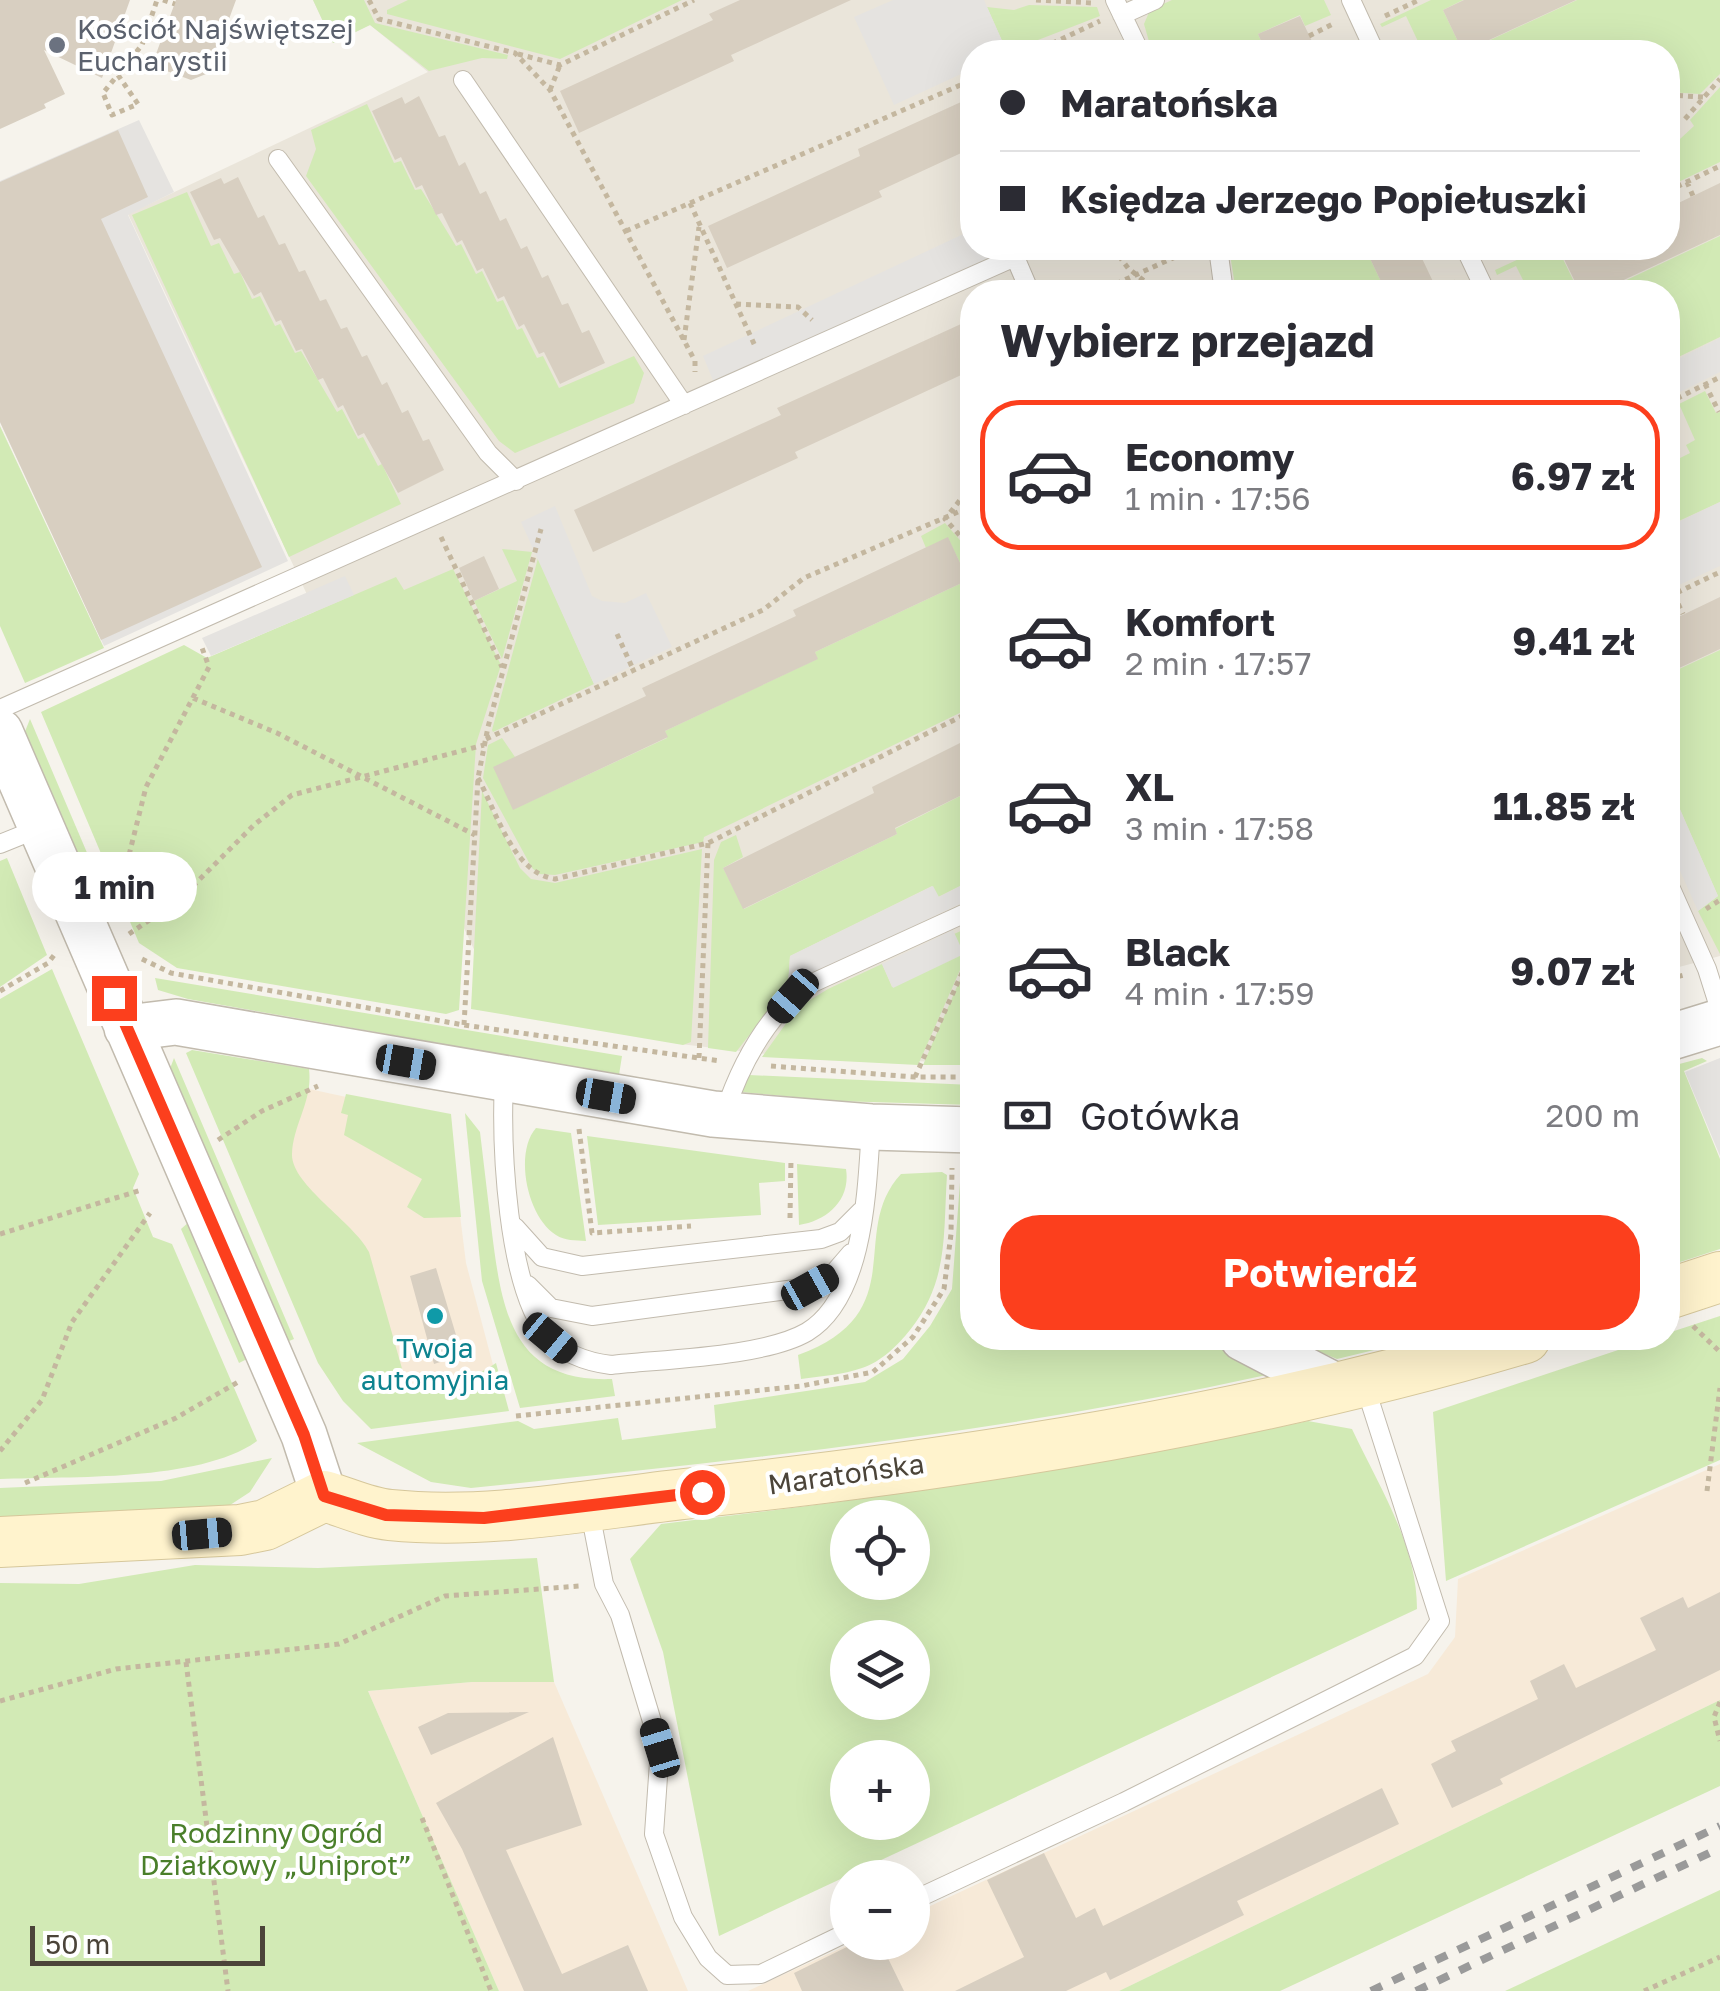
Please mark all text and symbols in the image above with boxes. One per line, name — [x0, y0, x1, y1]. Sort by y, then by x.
place label: Kościół Najświętszej Eucharystii — [77, 12, 354, 77]
marker: Kościół Najświętszej Eucharystii — [46, 34, 68, 56]
text: Maratońska — [1060, 80, 1278, 125]
text: Księdza Jerzego Popiełuszki — [1060, 176, 1587, 221]
text: Wybierz przejazd — [1000, 313, 1375, 367]
icon: car — [1005, 430, 1095, 520]
text: Economy — [1125, 434, 1294, 479]
text: 6.97 zł — [1511, 453, 1635, 498]
text: 1 min · 17:56 — [1125, 479, 1311, 517]
icon: car — [1005, 595, 1095, 685]
text: Komfort — [1125, 599, 1275, 644]
text: 9.41 zł — [1512, 618, 1635, 663]
text: 2 min · 17:57 — [1125, 644, 1311, 682]
icon: car — [1005, 760, 1095, 850]
text: XL — [1125, 764, 1174, 809]
text: 11.85 zł — [1493, 783, 1635, 828]
text: 3 min · 17:58 — [1125, 809, 1314, 847]
callout: 1 min — [32, 853, 196, 923]
text: 1 min — [74, 868, 155, 906]
icon: car — [1005, 925, 1095, 1015]
text: Black — [1125, 929, 1230, 974]
text: 9.07 zł — [1510, 948, 1635, 993]
car — [762, 964, 824, 1028]
text: 4 min · 17:59 — [1125, 974, 1315, 1012]
route end — [92, 976, 137, 1021]
car — [374, 1042, 438, 1082]
car — [574, 1076, 638, 1116]
icon: cash — [1000, 1088, 1055, 1143]
text: Gotówka — [1080, 1093, 1241, 1138]
text: 200 m — [1545, 1096, 1640, 1134]
button: Potwierdź — [1000, 1215, 1640, 1330]
car — [776, 1259, 844, 1315]
marker: Twoja automyjnia — [424, 1305, 446, 1327]
car — [517, 1307, 583, 1369]
place label: Twoja automyjnia — [361, 1331, 509, 1396]
street label: Maratońska — [766, 1446, 926, 1501]
route start — [680, 1470, 725, 1515]
map controls — [830, 1500, 930, 1960]
button: locate — [830, 1500, 930, 1600]
car — [171, 1516, 233, 1552]
button: layers — [830, 1620, 930, 1720]
car — [637, 1715, 683, 1781]
button: + — [830, 1740, 930, 1840]
park label: Rodzinny Ogród Działkowy „Uniprot” — [140, 1816, 412, 1881]
button: − — [830, 1860, 930, 1960]
scale bar — [30, 1921, 265, 1966]
text: 50 m — [45, 1927, 110, 1960]

